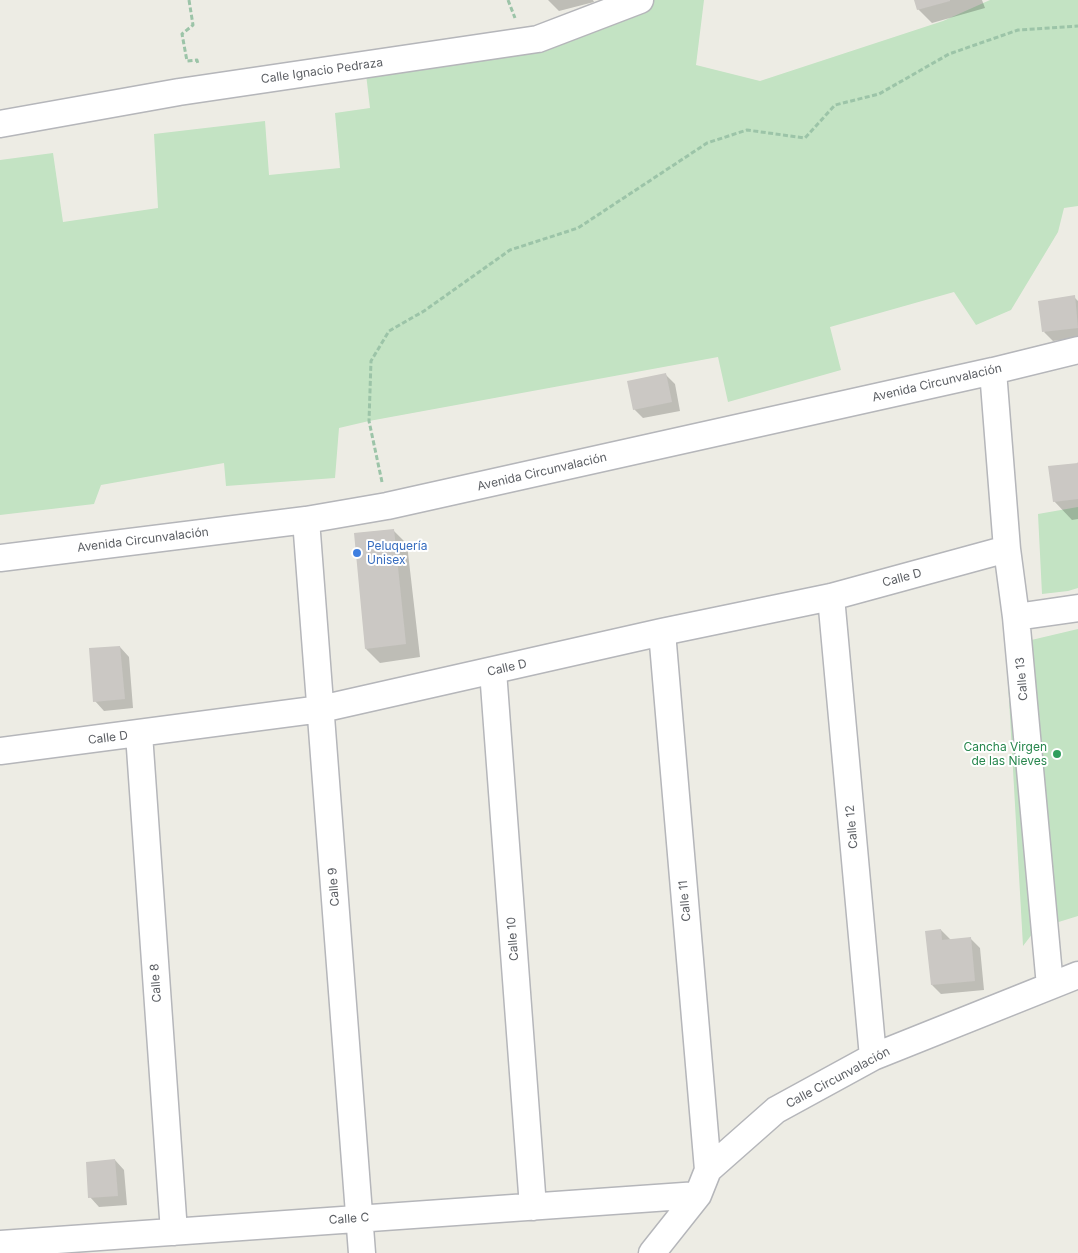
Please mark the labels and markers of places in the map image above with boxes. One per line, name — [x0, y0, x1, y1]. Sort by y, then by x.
place label: Peluquería Unisex — [367, 539, 427, 567]
marker: Peluquería Unisex — [351, 547, 363, 559]
place label: Cancha Virgen de las Nieves — [963, 740, 1047, 768]
marker: Cancha Virgen de las Nieves — [1051, 748, 1063, 760]

